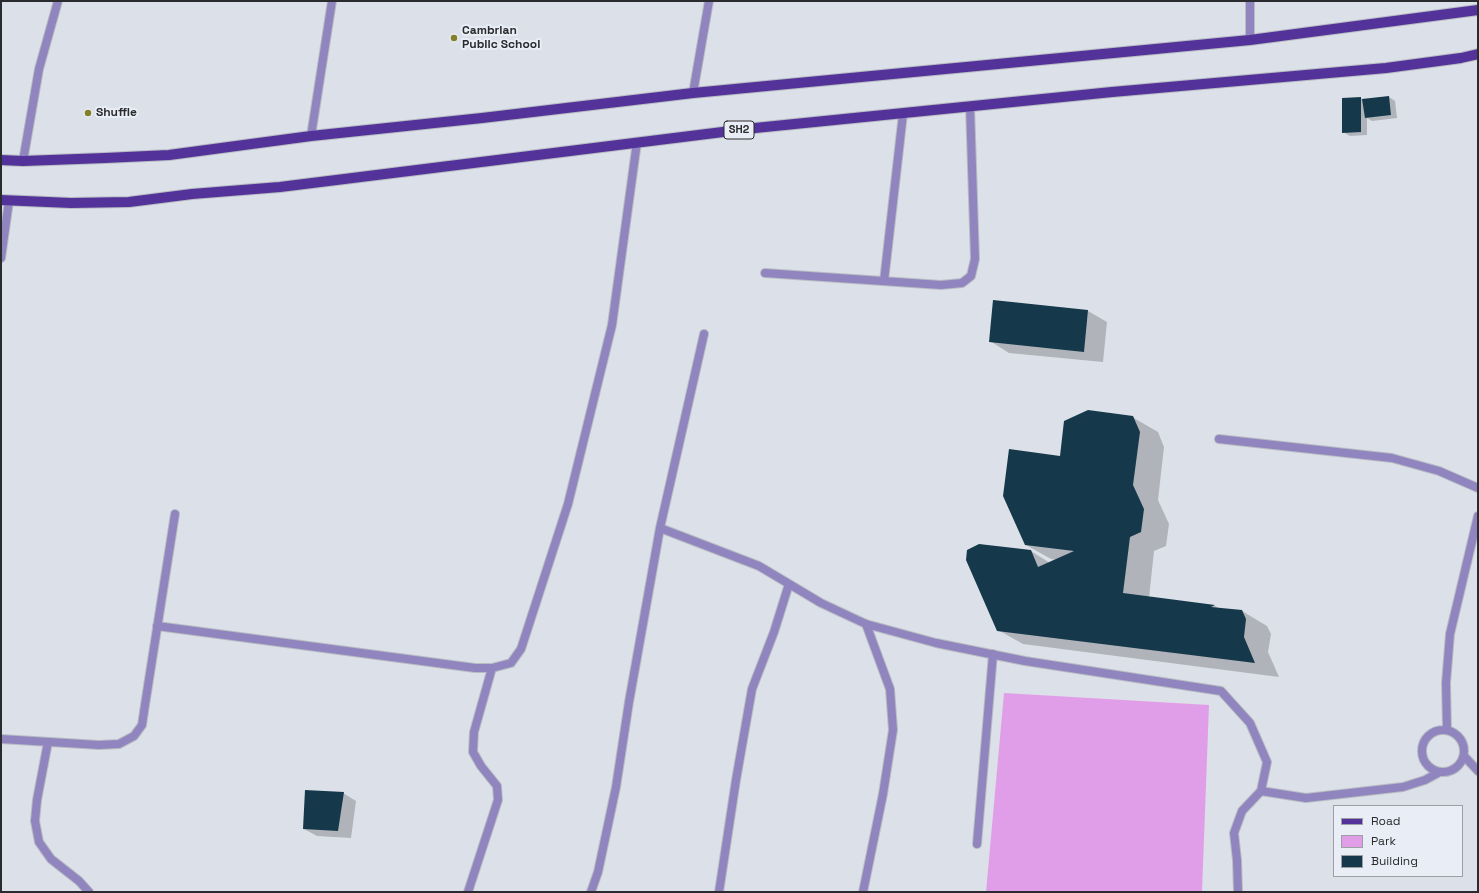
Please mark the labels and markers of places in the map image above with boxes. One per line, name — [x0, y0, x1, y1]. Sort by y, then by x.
place label: Cambrian Public School — [462, 24, 540, 52]
marker: Cambrian Public School — [449, 33, 459, 43]
place label: Shuffle — [96, 106, 137, 120]
marker: Shuffle — [83, 108, 93, 118]

